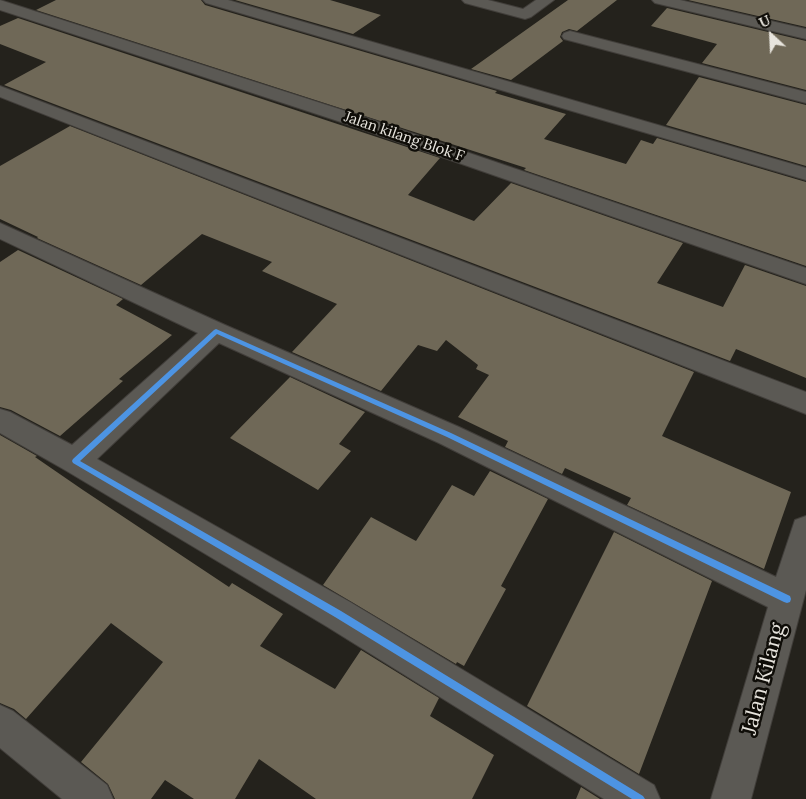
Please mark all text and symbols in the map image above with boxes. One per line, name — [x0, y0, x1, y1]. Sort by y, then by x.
north arrow — [746, 10, 796, 60]
text: U — [756, 11, 773, 32]
street label: Jalan kilang Blok F — [342, 108, 466, 166]
street label: Jalan Kilang — [737, 621, 791, 737]

